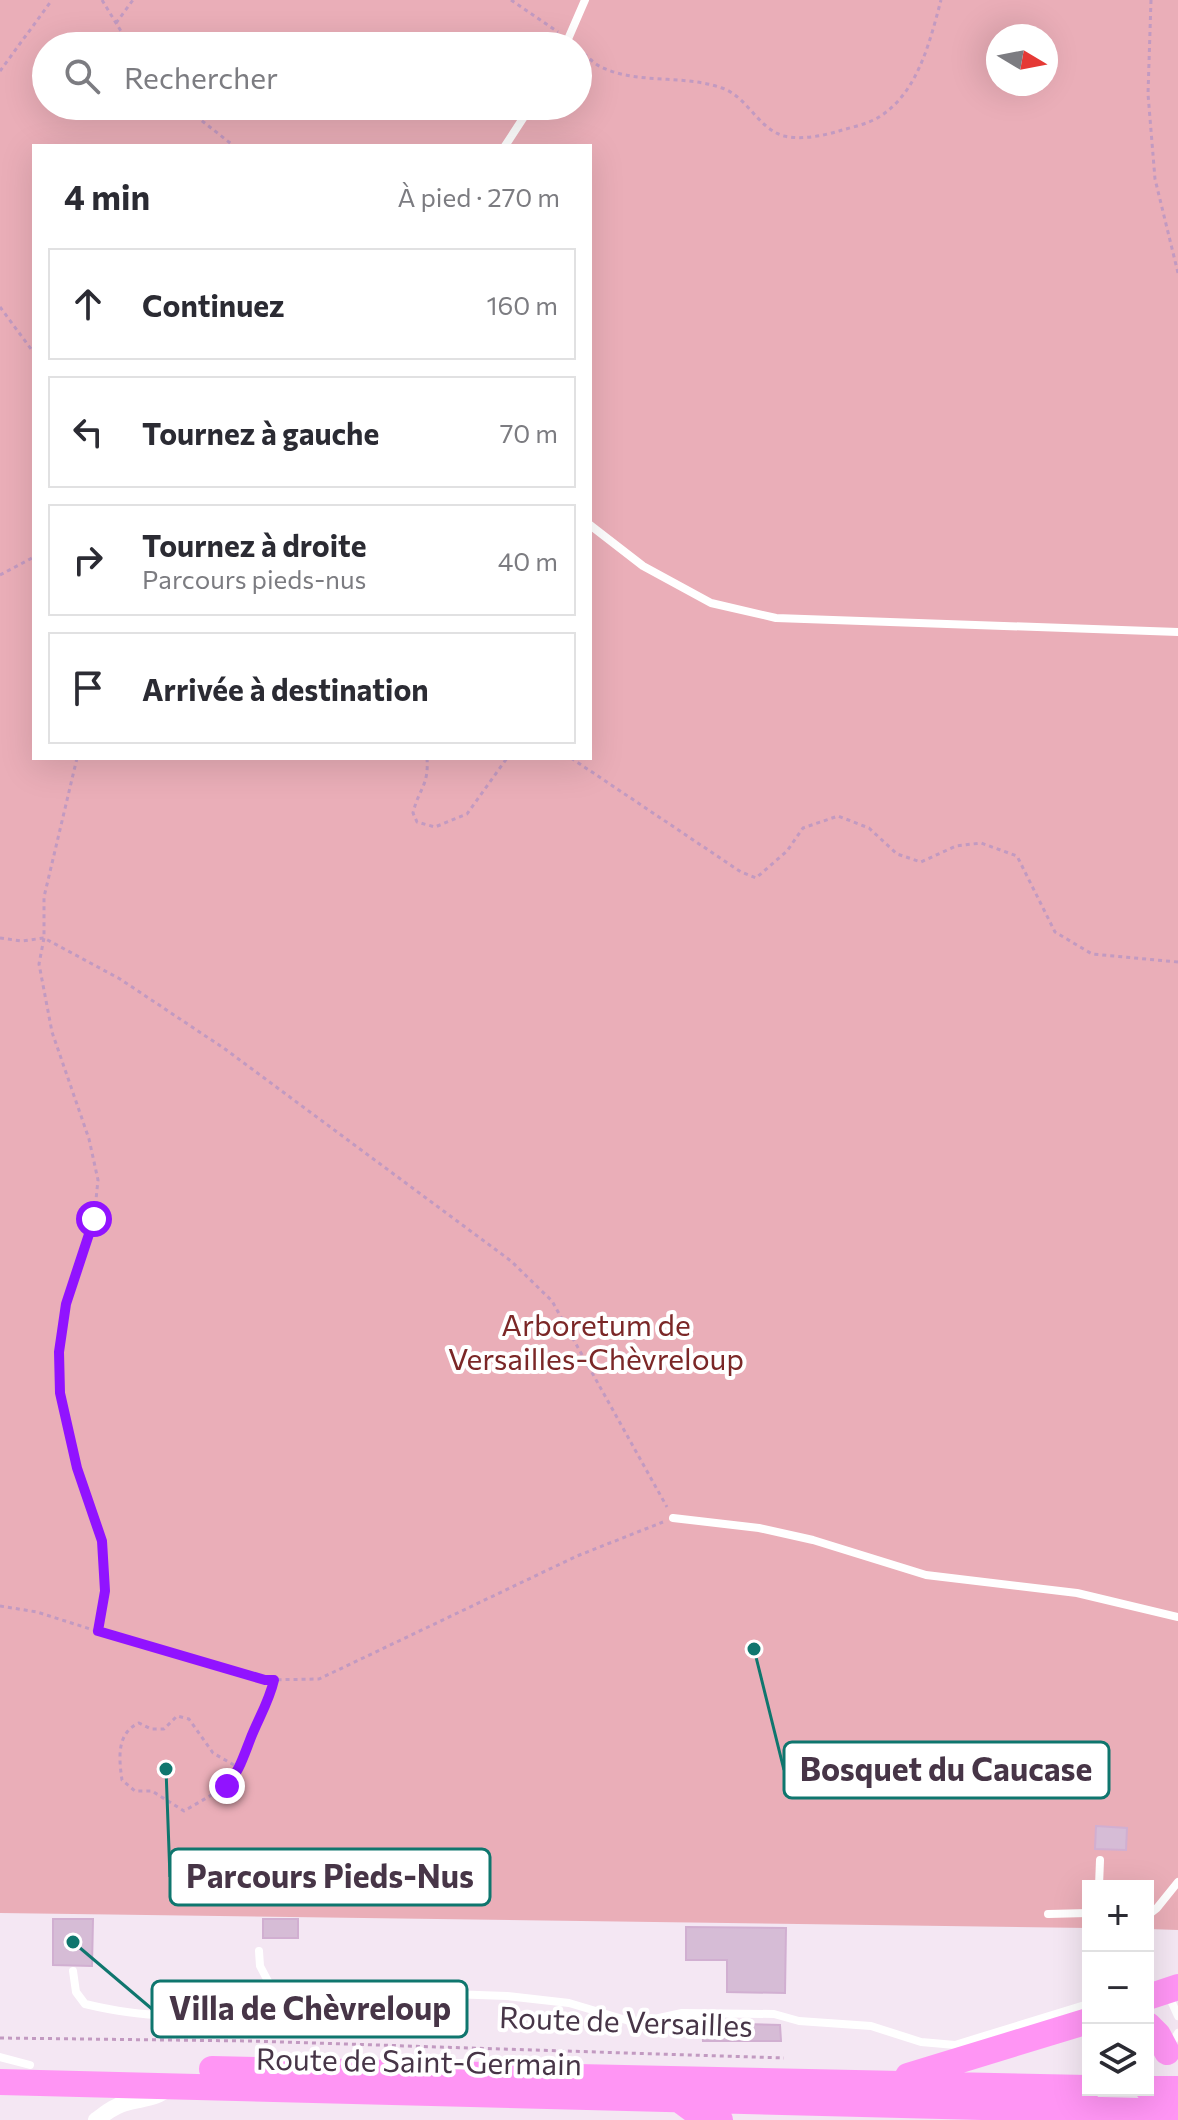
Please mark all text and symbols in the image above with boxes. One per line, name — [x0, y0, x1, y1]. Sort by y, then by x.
north arrow — [986, 24, 1058, 96]
search box — [32, 32, 592, 120]
icon: search — [60, 54, 104, 98]
text: Rechercher — [124, 58, 278, 95]
text: 4 min — [64, 175, 150, 217]
text: À pied · 270 m — [398, 181, 560, 212]
icon: ahead — [66, 282, 110, 326]
text: Continuez — [142, 286, 285, 323]
text: 160 m — [486, 289, 558, 320]
icon: left — [66, 410, 110, 454]
text: Tournez à gauche — [142, 414, 379, 451]
text: 70 m — [500, 417, 558, 448]
text: Tournez à droite — [142, 526, 366, 563]
icon: right — [66, 538, 110, 582]
text: 40 m — [498, 545, 558, 576]
text: Parcours pieds-nus — [142, 563, 366, 594]
icon: arrive — [66, 666, 110, 710]
text: Arrivée à destination — [142, 670, 429, 707]
route start — [76, 1201, 112, 1237]
park label: Arboretum de Versailles-Chèvreloup — [448, 1305, 744, 1376]
callout: Bosquet du Caucase — [784, 1742, 1109, 1798]
text: Bosquet du Caucase — [800, 1748, 1092, 1788]
route end — [209, 1768, 245, 1804]
callout: Parcours Pieds-Nus — [170, 1849, 490, 1905]
text: Parcours Pieds-Nus — [186, 1855, 474, 1895]
map controls — [1082, 1880, 1154, 2096]
button: + — [1082, 1880, 1154, 1952]
button: − — [1082, 1952, 1154, 2024]
callout: Villa de Chèvreloup — [152, 1981, 467, 2037]
text: Villa de Chèvreloup — [169, 1987, 451, 2027]
street label: Route de Versailles — [498, 1997, 754, 2043]
button: layers — [1082, 2024, 1154, 2096]
street label: Route de Saint-Germain — [256, 2039, 582, 2081]

